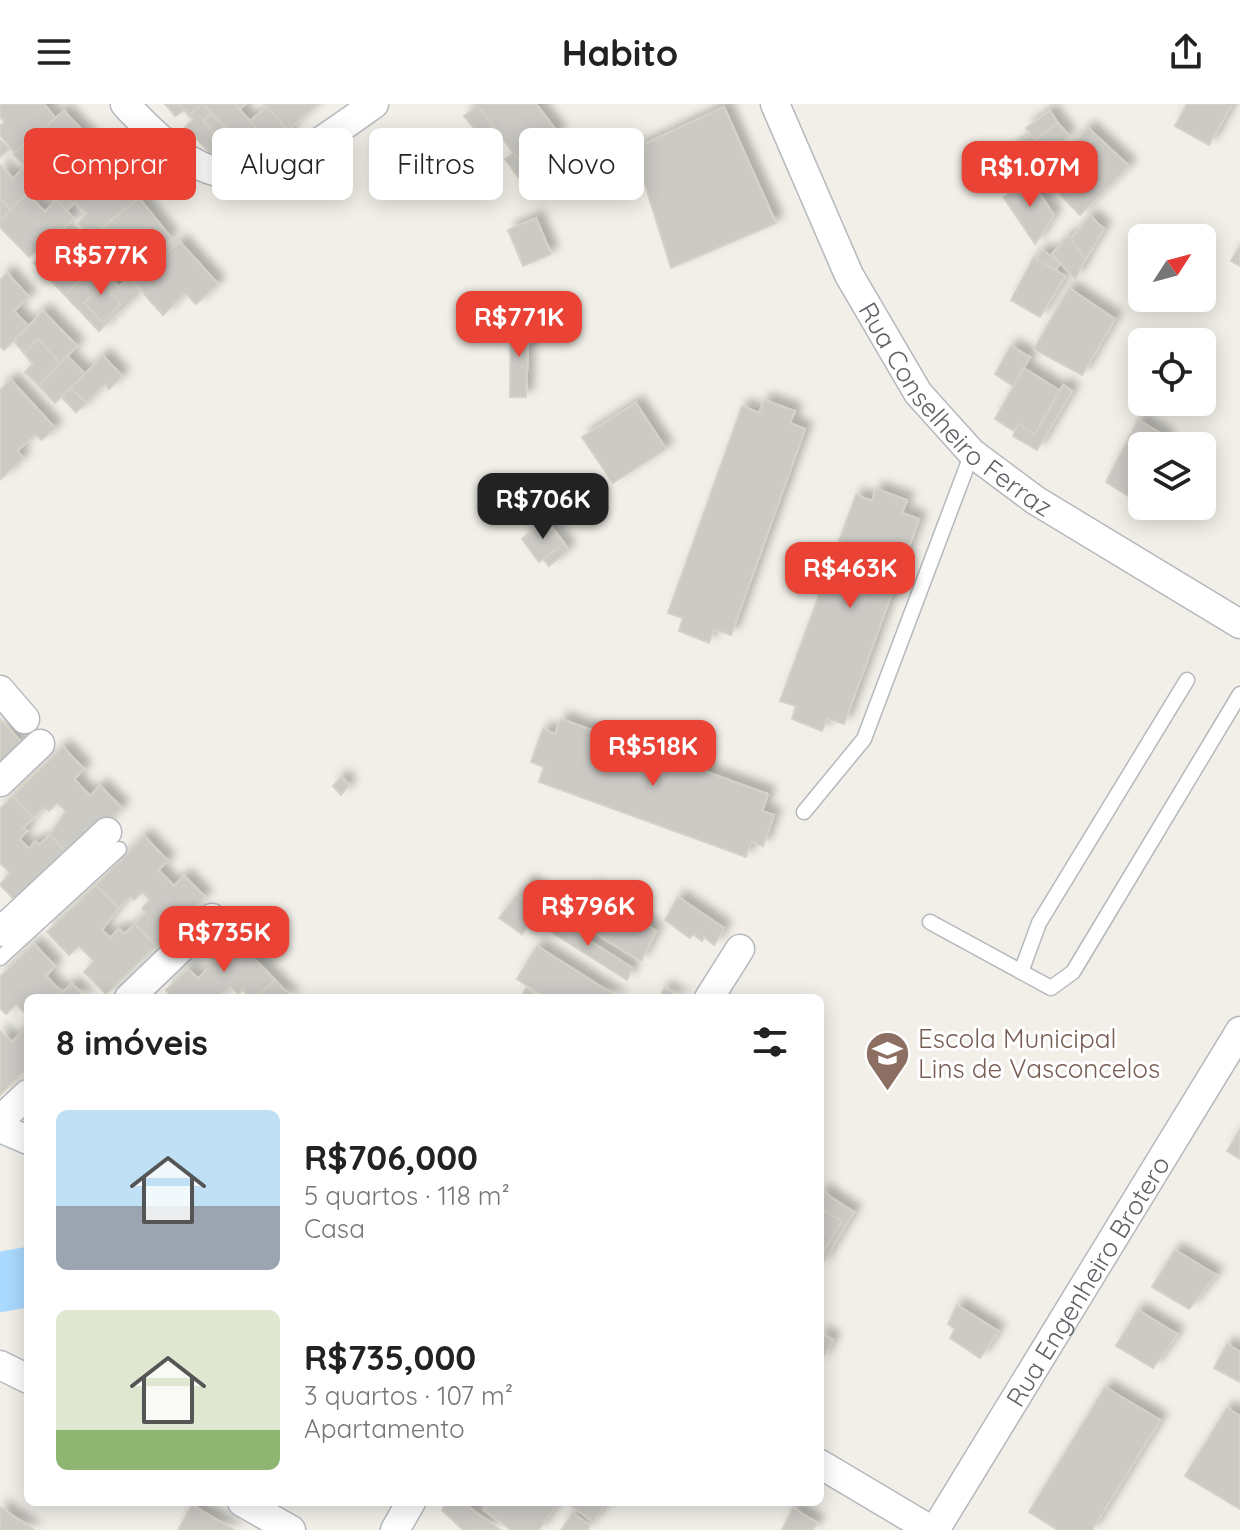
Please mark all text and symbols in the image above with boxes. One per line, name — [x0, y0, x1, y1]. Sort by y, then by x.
icon: menu — [32, 30, 76, 74]
text: Habito — [562, 30, 678, 75]
icon: share — [1164, 30, 1208, 74]
chip: Comprar — [24, 128, 196, 200]
chip: Alugar — [212, 128, 353, 200]
chip: Filtros — [369, 128, 503, 200]
chip: Novo — [519, 128, 644, 200]
pin: R$1.07M — [956, 141, 1104, 209]
text: R$1.07M — [980, 150, 1080, 183]
north arrow — [1128, 224, 1216, 312]
map controls — [1128, 224, 1216, 520]
pin: R$577K — [36, 229, 166, 297]
text: R$577K — [54, 238, 148, 271]
pin: R$771K — [454, 291, 584, 359]
street label: Rua Conselheiro Ferraz — [852, 296, 1059, 523]
text: R$771K — [474, 300, 564, 333]
button: locate — [1128, 328, 1216, 416]
button: layers — [1128, 432, 1216, 520]
pin: R$706K — [478, 473, 608, 541]
text: R$706K — [495, 482, 591, 515]
pin: R$463K — [785, 542, 915, 610]
text: R$463K — [803, 551, 897, 584]
pin: R$518K — [588, 720, 718, 788]
text: R$518K — [608, 729, 698, 762]
pin: R$796K — [523, 880, 653, 948]
text: R$796K — [541, 889, 635, 922]
pin: R$735K — [159, 906, 289, 974]
text: R$735K — [177, 915, 271, 948]
icon: filters — [748, 1020, 792, 1064]
text: 8 imóveis — [56, 1021, 208, 1064]
place label: Escola Municipal Lins de Vasconcelos — [918, 1022, 1160, 1085]
school or university icon: Escola Municipal Lins de Vasconcelos — [863, 1029, 911, 1092]
text: R$706,000 — [304, 1136, 478, 1179]
icon: home — [120, 1142, 216, 1238]
street label: Rua Engenheiro Brotero — [998, 1149, 1176, 1412]
text: 5 quartos · 118 m² — [304, 1179, 510, 1212]
text: Casa — [304, 1212, 365, 1245]
text: R$735,000 — [304, 1336, 476, 1379]
icon: home — [120, 1342, 216, 1438]
text: 3 quartos · 107 m² — [304, 1379, 513, 1412]
text: Apartamento — [304, 1412, 465, 1445]

